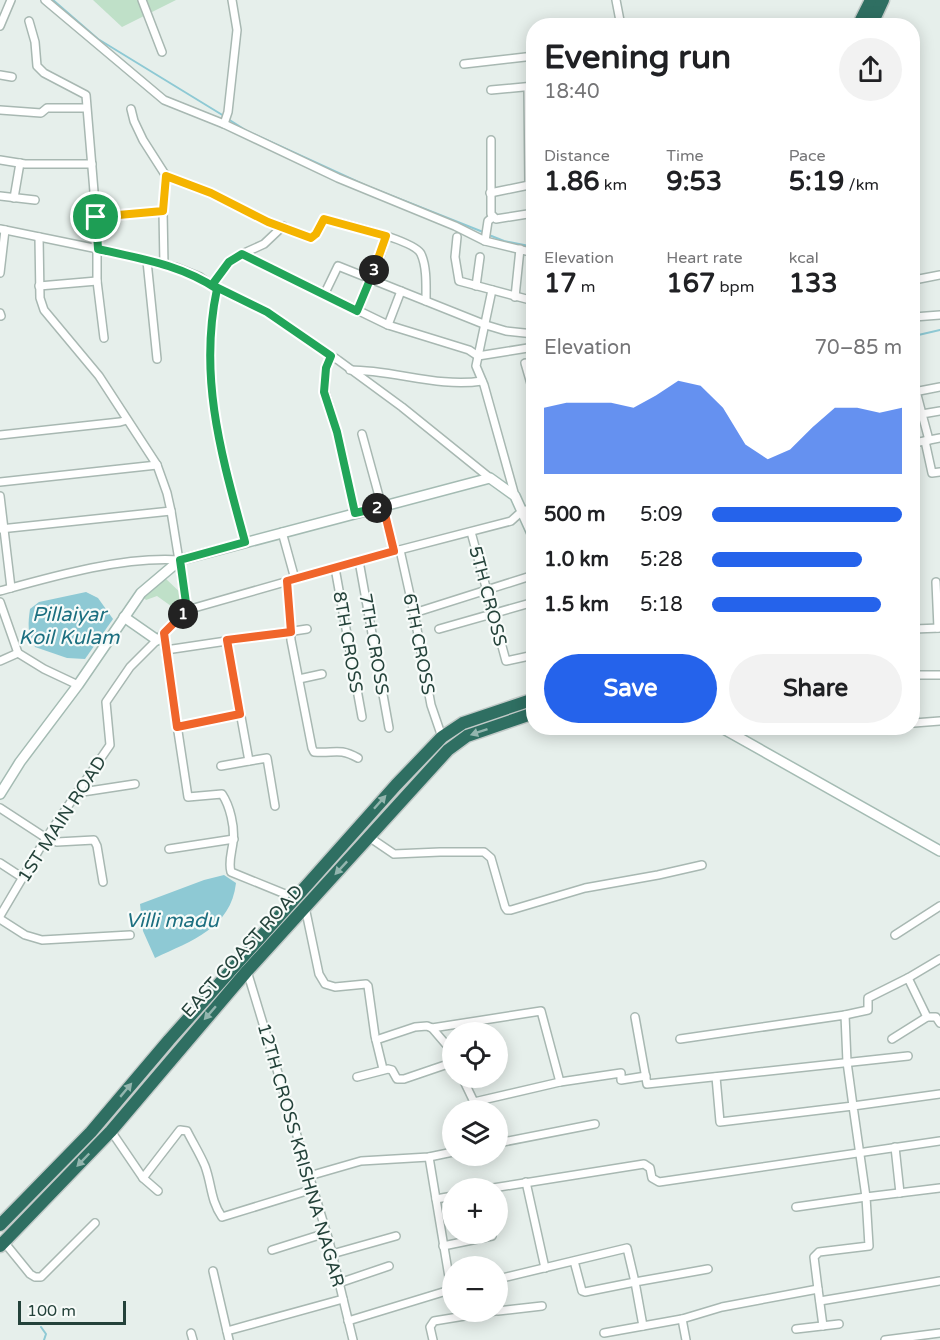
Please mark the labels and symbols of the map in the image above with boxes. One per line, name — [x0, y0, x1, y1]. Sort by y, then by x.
pin — [70, 191, 121, 242]
pin: 3 — [359, 255, 389, 285]
pin: 2 — [362, 493, 392, 523]
street label: 5TH CROSS — [464, 544, 512, 648]
street label: 8TH CROSS — [328, 590, 368, 694]
street label: 7TH CROSS — [354, 592, 394, 696]
street label: 6TH CROSS — [398, 592, 440, 696]
pin: 1 — [168, 599, 198, 629]
water label: Pillaiyar Koil Kulam — [19, 603, 120, 650]
one-way arrow — [470, 728, 488, 738]
street label: 1ST MAIN ROAD — [13, 752, 111, 886]
one-way arrow — [373, 795, 386, 810]
one-way arrow — [334, 860, 348, 875]
street label: EAST COAST ROAD — [177, 880, 307, 1022]
water label: Villi madu — [125, 909, 220, 933]
one-way arrow — [204, 1005, 217, 1021]
street label: 12TH CROSS KRISHNA NAGAR — [253, 1021, 349, 1289]
one-way arrow — [119, 1083, 132, 1098]
one-way arrow — [76, 1153, 90, 1168]
scale bar — [18, 1298, 126, 1326]

